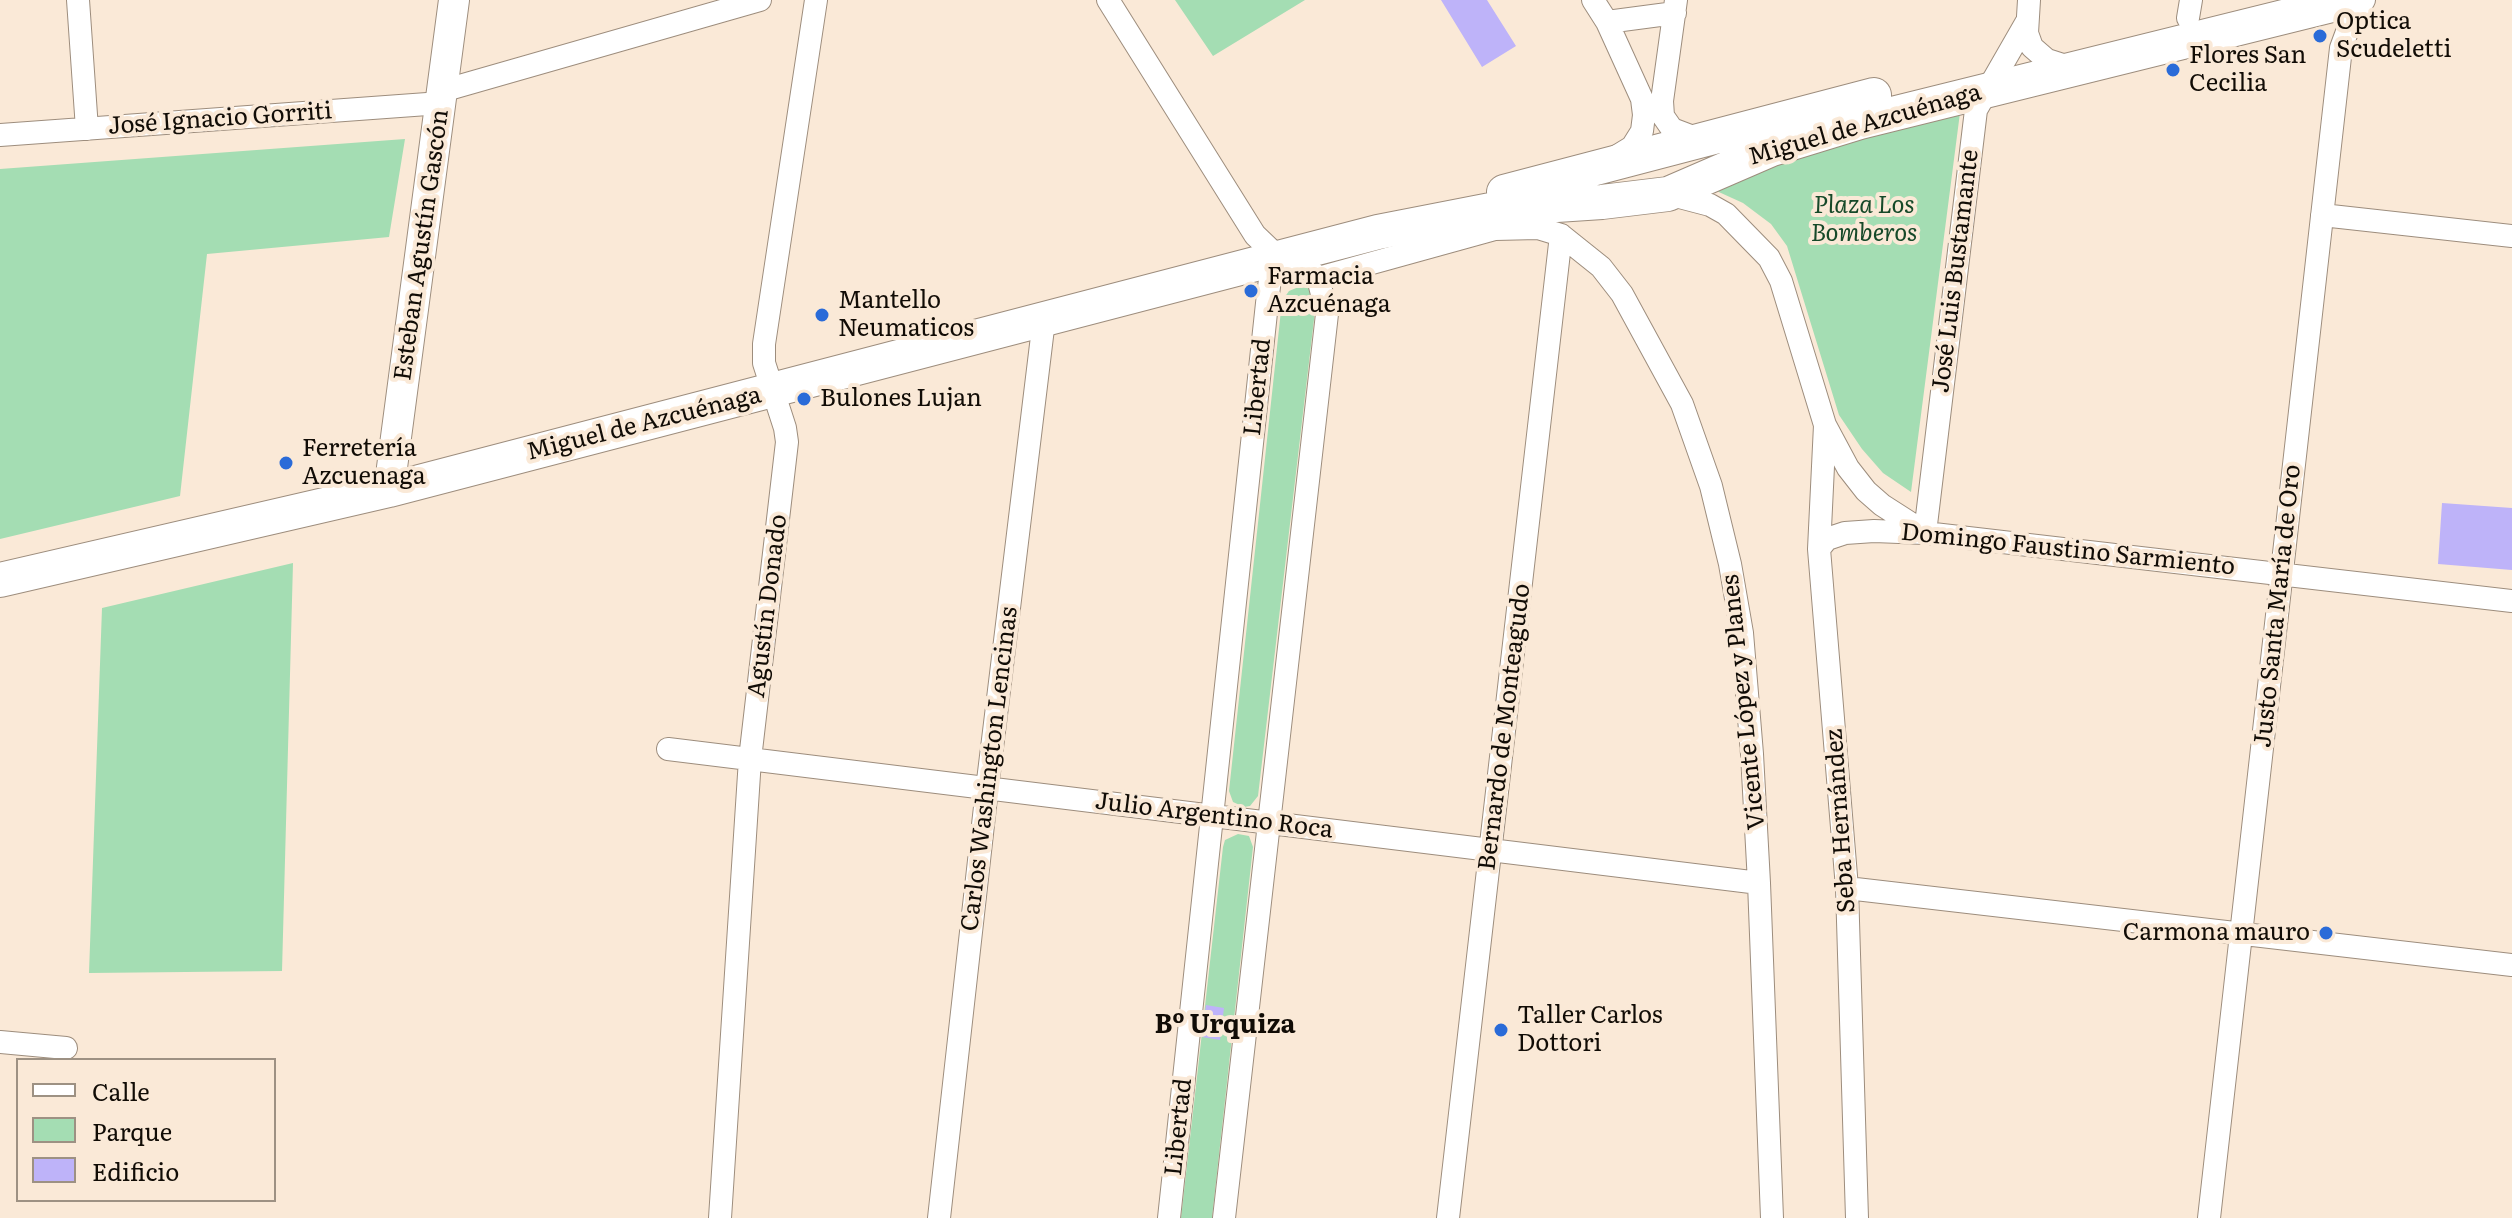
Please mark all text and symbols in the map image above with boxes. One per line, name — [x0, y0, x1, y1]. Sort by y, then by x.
place label: Optica Scudeletti — [2336, 8, 2451, 64]
marker: Optica Scudeletti — [2311, 27, 2329, 45]
place label: Flores San Cecilia — [2189, 42, 2306, 98]
marker: Flores San Cecilia — [2164, 61, 2182, 79]
street label: Miguel de Azcuénaga — [1745, 78, 1985, 172]
street label: José Ignacio Gorriti — [107, 97, 333, 141]
street label: Esteban Agustín Gascón — [389, 108, 455, 382]
street label: José Luis Bustamante — [1927, 148, 1985, 394]
park label: Plaza Los Bomberos — [1811, 192, 1917, 248]
place label: Farmacia Azcuénaga — [1267, 263, 1391, 319]
marker: Farmacia Azcuénaga — [1242, 282, 1260, 300]
place label: Mantello Neumaticos — [838, 287, 974, 343]
marker: Mantello Neumaticos — [813, 306, 831, 324]
street label: Libertad — [1239, 337, 1277, 437]
street label: Miguel de Azcuénaga — [524, 381, 764, 467]
place label: Bulones Lujan — [820, 385, 982, 413]
marker: Bulones Lujan — [795, 390, 813, 408]
place label: Ferretería Azcuenaga — [302, 435, 426, 491]
marker: Ferretería Azcuenaga — [277, 454, 295, 472]
street label: Justo Santa María de Oro — [2249, 463, 2307, 749]
street label: Agustín Donado — [742, 513, 794, 699]
street label: Domingo Faustino Sarmiento — [1899, 518, 2237, 582]
street label: Vicente López y Planes — [1716, 573, 1772, 831]
street label: Bernardo de Monteagudo — [1473, 582, 1537, 872]
street label: Carlos Washington Lencinas — [956, 605, 1024, 933]
street label: Seba Hernández — [1820, 728, 1862, 914]
street label: Julio Argentino Roca — [1093, 787, 1335, 845]
place label: Carmona mauro — [2123, 919, 2310, 947]
marker: Carmona mauro — [2317, 924, 2335, 942]
place label: Taller Carlos Dottori — [1517, 1002, 1663, 1058]
district label: Bº Urquiza — [1154, 1009, 1296, 1041]
marker: Taller Carlos Dottori — [1492, 1021, 1510, 1039]
legend — [16, 1058, 276, 1202]
text: Calle — [92, 1073, 150, 1108]
street label: Libertad — [1160, 1077, 1198, 1177]
text: Parque — [92, 1113, 172, 1148]
text: Edificio — [92, 1153, 179, 1188]

